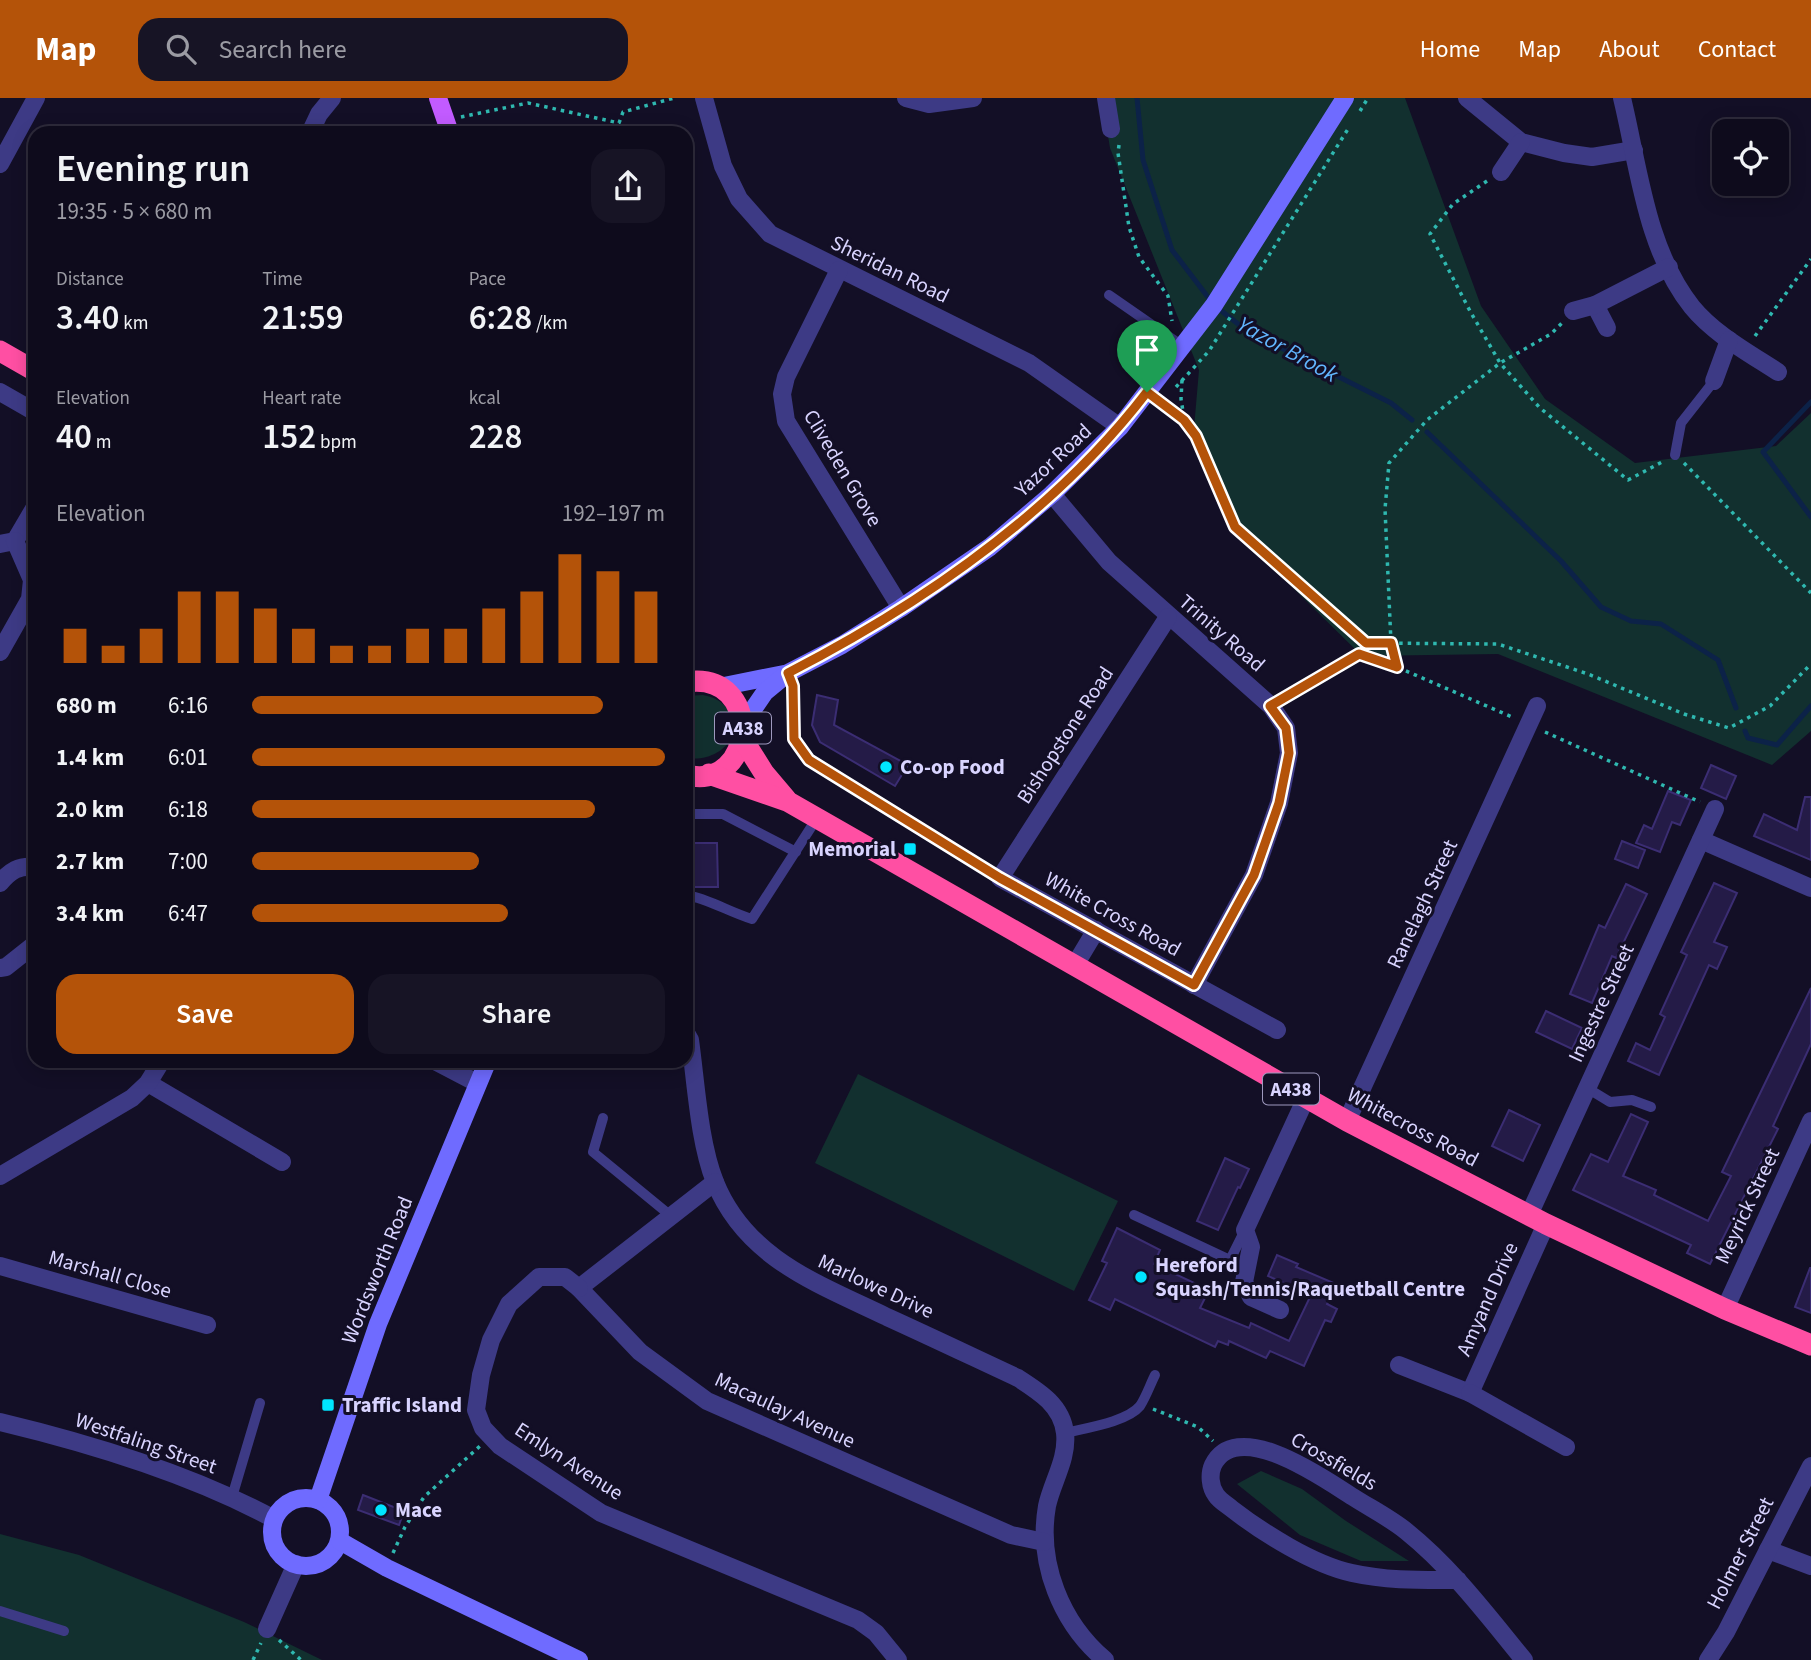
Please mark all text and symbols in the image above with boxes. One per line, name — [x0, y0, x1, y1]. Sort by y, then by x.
search box — [138, 18, 628, 81]
text: Map — [35, 26, 96, 73]
icon: search — [162, 30, 200, 68]
text: Search here — [218, 31, 347, 68]
text: Home — [1420, 32, 1480, 67]
text: Map — [1518, 32, 1561, 67]
text: About — [1599, 32, 1660, 67]
text: Contact — [1698, 32, 1776, 67]
map controls — [1712, 119, 1789, 196]
button: locate — [1712, 119, 1789, 196]
text: Evening run — [56, 142, 250, 196]
button: share — [591, 149, 665, 223]
text: 19:35 · 5 × 680 m — [56, 195, 212, 228]
street label: Sheridan Road — [826, 227, 954, 311]
text: Distance — [56, 266, 124, 293]
text: Time — [262, 266, 302, 293]
text: Pace — [469, 266, 506, 293]
text: 3.40 — [56, 293, 120, 343]
text: 21:59 — [262, 293, 344, 343]
text: 6:28 — [469, 293, 532, 343]
water label: Yazor Brook — [1231, 308, 1345, 391]
text: km — [120, 310, 148, 337]
text: /km — [532, 310, 568, 337]
pin — [1117, 320, 1177, 392]
icon: arrive — [1128, 331, 1166, 369]
text: Elevation — [56, 385, 130, 412]
text: Heart rate — [262, 385, 341, 412]
text: kcal — [469, 385, 501, 412]
street label: Cliveden Grove — [796, 404, 890, 532]
text: 40 — [56, 412, 92, 462]
text: 152 — [262, 412, 316, 462]
text: 228 — [469, 412, 523, 462]
street label: Yazor Road — [1007, 416, 1098, 504]
text: m — [92, 429, 111, 456]
text: bpm — [316, 429, 357, 456]
text: Elevation — [56, 497, 146, 530]
text: 192–197 m — [562, 497, 665, 530]
street label: Trinity Road — [1172, 587, 1272, 679]
street label: Bishopstone Road — [1009, 660, 1121, 810]
text: 680 m — [56, 689, 117, 722]
text: 6:16 — [168, 689, 208, 722]
road number: A438 — [715, 712, 771, 744]
text: 1.4 km — [56, 741, 124, 774]
text: 6:01 — [168, 741, 208, 774]
place label: Co-op Food — [900, 752, 1005, 782]
marker: Co-op Food — [878, 759, 894, 775]
text: 2.0 km — [56, 793, 124, 826]
text: 6:18 — [168, 793, 208, 826]
place label: Memorial — [808, 834, 896, 864]
street label: Ranelagh Street — [1379, 835, 1465, 973]
marker: Memorial — [902, 841, 918, 857]
text: 2.7 km — [56, 845, 124, 878]
text: 7:00 — [168, 845, 208, 878]
street label: White Cross Road — [1039, 864, 1187, 964]
text: 3.4 km — [56, 897, 124, 930]
text: 6:47 — [168, 897, 208, 930]
street label: Ingestre Street — [1560, 939, 1642, 1067]
button: Save — [56, 974, 354, 1054]
button: Share — [368, 974, 665, 1054]
road number: A438 — [1263, 1074, 1319, 1105]
street label: Whitecross Road — [1342, 1080, 1484, 1174]
street label: Meyrick Street — [1707, 1143, 1787, 1269]
street label: Wordsworth Road — [334, 1192, 420, 1348]
street label: Amyand Drive — [1449, 1237, 1525, 1361]
street label: Marshall Close — [45, 1242, 175, 1306]
street label: Marlowe Drive — [813, 1246, 939, 1326]
place label: Hereford Squash/Tennis/Raquetball Centre — [1155, 1250, 1465, 1304]
marker: Hereford Squash/Tennis/Raquetball Centre — [1133, 1269, 1149, 1285]
street label: Macaulay Avenue — [710, 1364, 860, 1456]
place label: Traffic Island — [342, 1390, 462, 1420]
marker: Traffic Island — [320, 1397, 336, 1413]
street label: Westfaling Street — [71, 1405, 221, 1481]
street label: Emlyn Avenue — [509, 1415, 629, 1507]
street label: Crossfields — [1285, 1424, 1383, 1498]
street label: Holmer Street — [1699, 1492, 1781, 1614]
place label: Mace — [395, 1495, 442, 1525]
marker: Mace — [373, 1502, 389, 1518]

